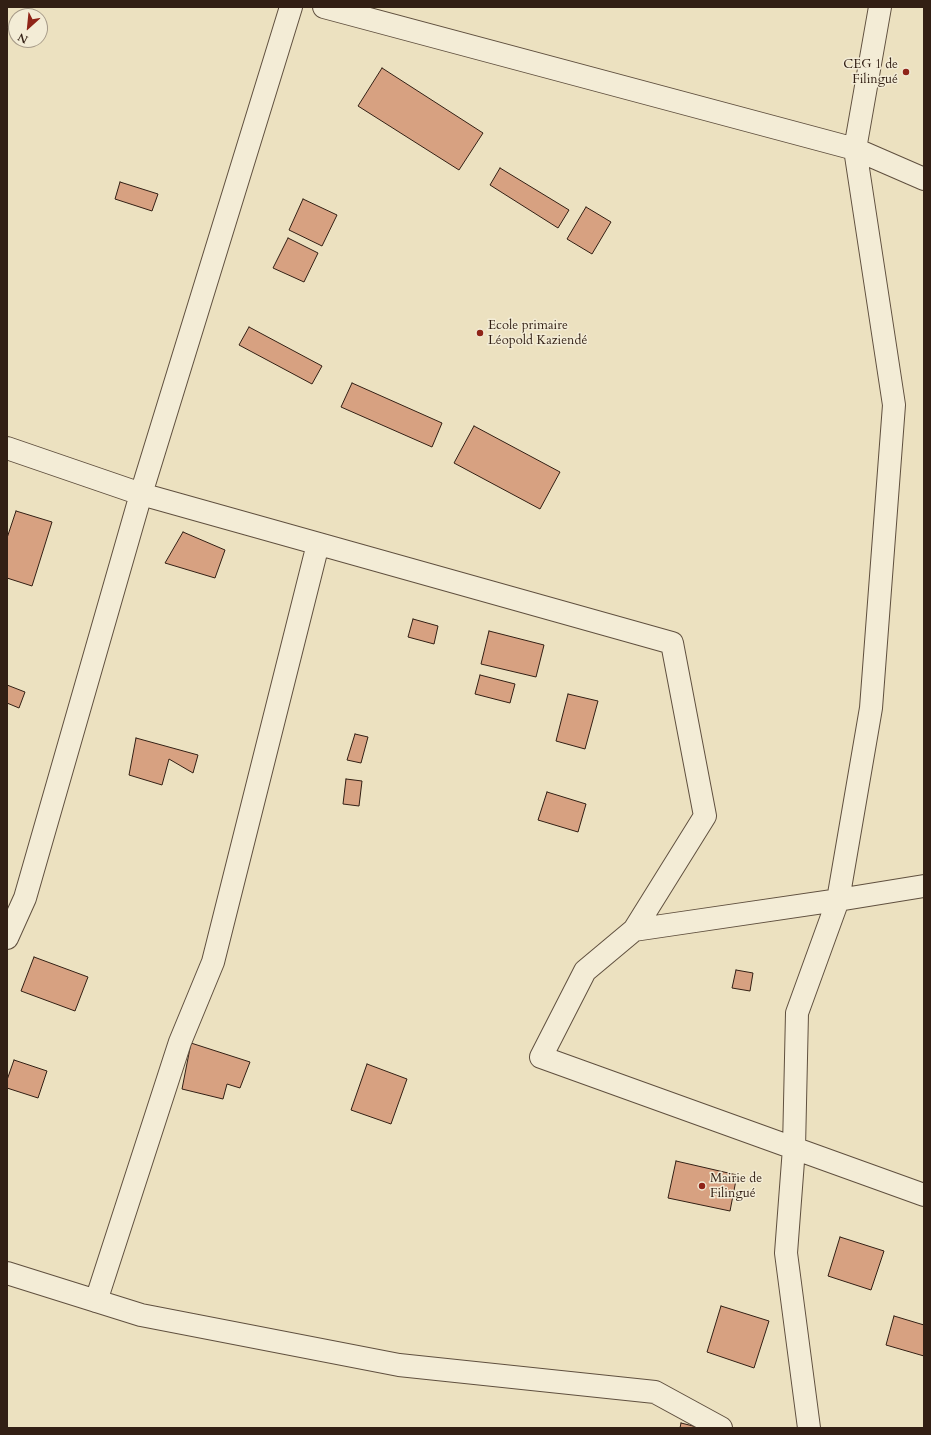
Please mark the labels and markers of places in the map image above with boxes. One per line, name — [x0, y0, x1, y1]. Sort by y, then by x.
place label: CEG 1 de Filingué — [843, 57, 898, 88]
marker: CEG 1 de Filingué — [901, 67, 911, 77]
place label: Ecole primaire Léopold Kaziendé — [488, 318, 587, 349]
marker: Ecole primaire Léopold Kaziendé — [475, 328, 485, 338]
place label: Mairie de Filingué — [710, 1171, 762, 1202]
marker: Mairie de Filingué — [697, 1181, 707, 1191]

